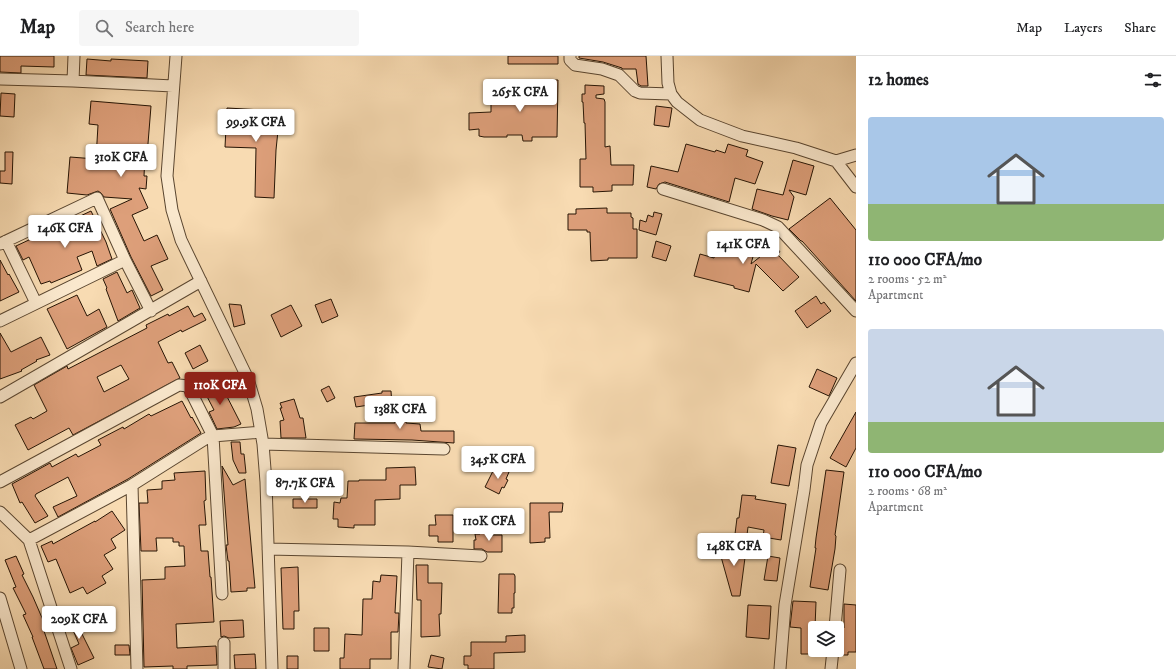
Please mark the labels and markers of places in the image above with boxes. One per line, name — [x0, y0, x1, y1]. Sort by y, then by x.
pin: 265K CFA — [479, 79, 561, 113]
pin: 99.9K CFA — [210, 109, 302, 143]
pin: 310K CFA — [80, 144, 162, 178]
pin: 146K CFA — [24, 215, 106, 249]
pin: 141K CFA — [702, 231, 784, 265]
pin: 110K CFA — [179, 372, 261, 406]
pin: 138K CFA — [359, 396, 441, 430]
pin: 345K CFA — [457, 446, 539, 480]
pin: 87.7K CFA — [259, 470, 351, 504]
pin: 110K CFA — [448, 508, 530, 542]
pin: 148K CFA — [693, 533, 775, 567]
pin: 209K CFA — [38, 606, 120, 640]

